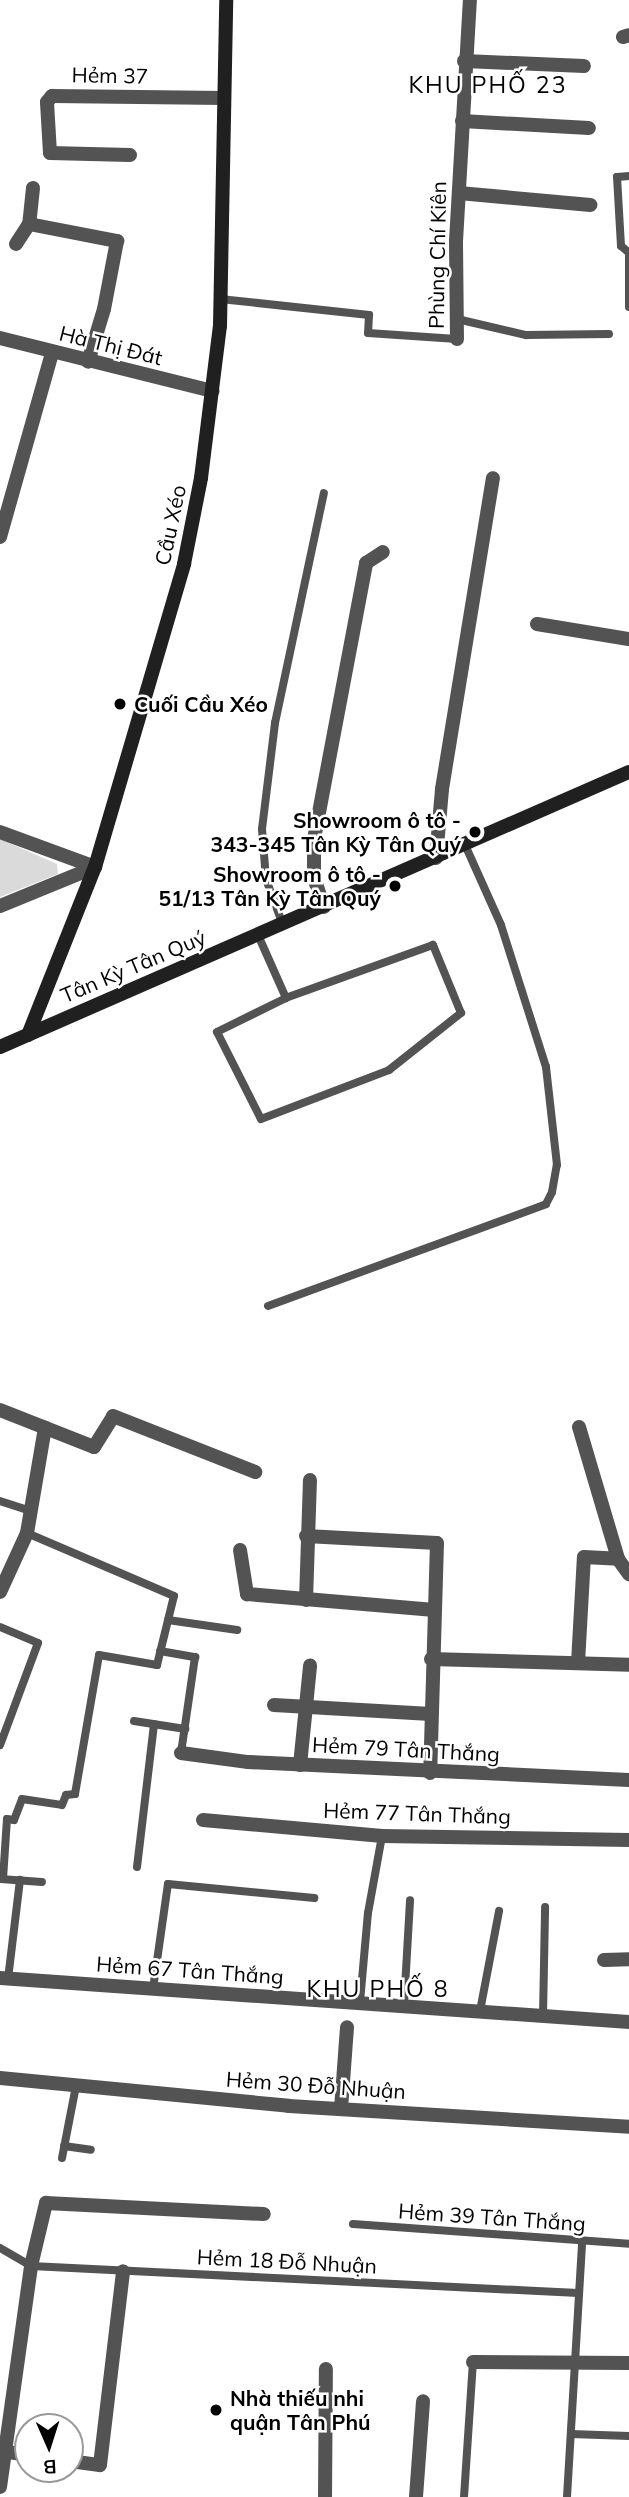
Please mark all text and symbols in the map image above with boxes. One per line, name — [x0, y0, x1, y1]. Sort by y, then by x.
street label: Hẻm 37 — [71, 62, 149, 88]
district label: KHU PHỐ 23 — [410, 71, 566, 99]
street label: Phùng Chí Kiên — [423, 181, 451, 329]
street label: Hà Thị Đát — [57, 320, 165, 370]
street label: Cầu Xéo — [149, 483, 191, 567]
place label: Cuối Cầu Xéo — [134, 691, 268, 717]
marker: Cuối Cầu Xéo — [112, 696, 128, 712]
place label: Showroom ô tô - 343-345 Tân Kỳ Tân Quý — [211, 807, 461, 857]
marker: Showroom ô tô - 343-345 Tân Kỳ Tân Quý — [467, 824, 483, 840]
place label: Showroom ô tô - 51/13 Tân Kỳ Tân Quý — [158, 861, 381, 911]
marker: Showroom ô tô - 51/13 Tân Kỳ Tân Quý — [387, 878, 403, 894]
street label: Tân Kỳ Tân Quý — [57, 924, 209, 1008]
street label: Hẻm 79 Tân Thắng — [312, 1732, 500, 1766]
street label: Hẻm 77 Tân Thắng — [323, 1797, 511, 1829]
street label: Hẻm 67 Tân Thắng — [95, 1951, 285, 1989]
district label: KHU PHỐ 8 — [308, 1975, 448, 2003]
street label: Hẻm 30 Đỗ Nhuận — [225, 2066, 407, 2104]
street label: Hẻm 39 Tân Thắng — [397, 2198, 587, 2236]
street label: Hẻm 18 Đỗ Nhuận — [196, 2244, 378, 2278]
place label: Nhà thiếu nhi quận Tân Phú — [230, 2385, 371, 2435]
marker: Nhà thiếu nhi quận Tân Phú — [208, 2402, 224, 2418]
north arrow — [14, 2413, 84, 2483]
text: B — [43, 2455, 57, 2479]

